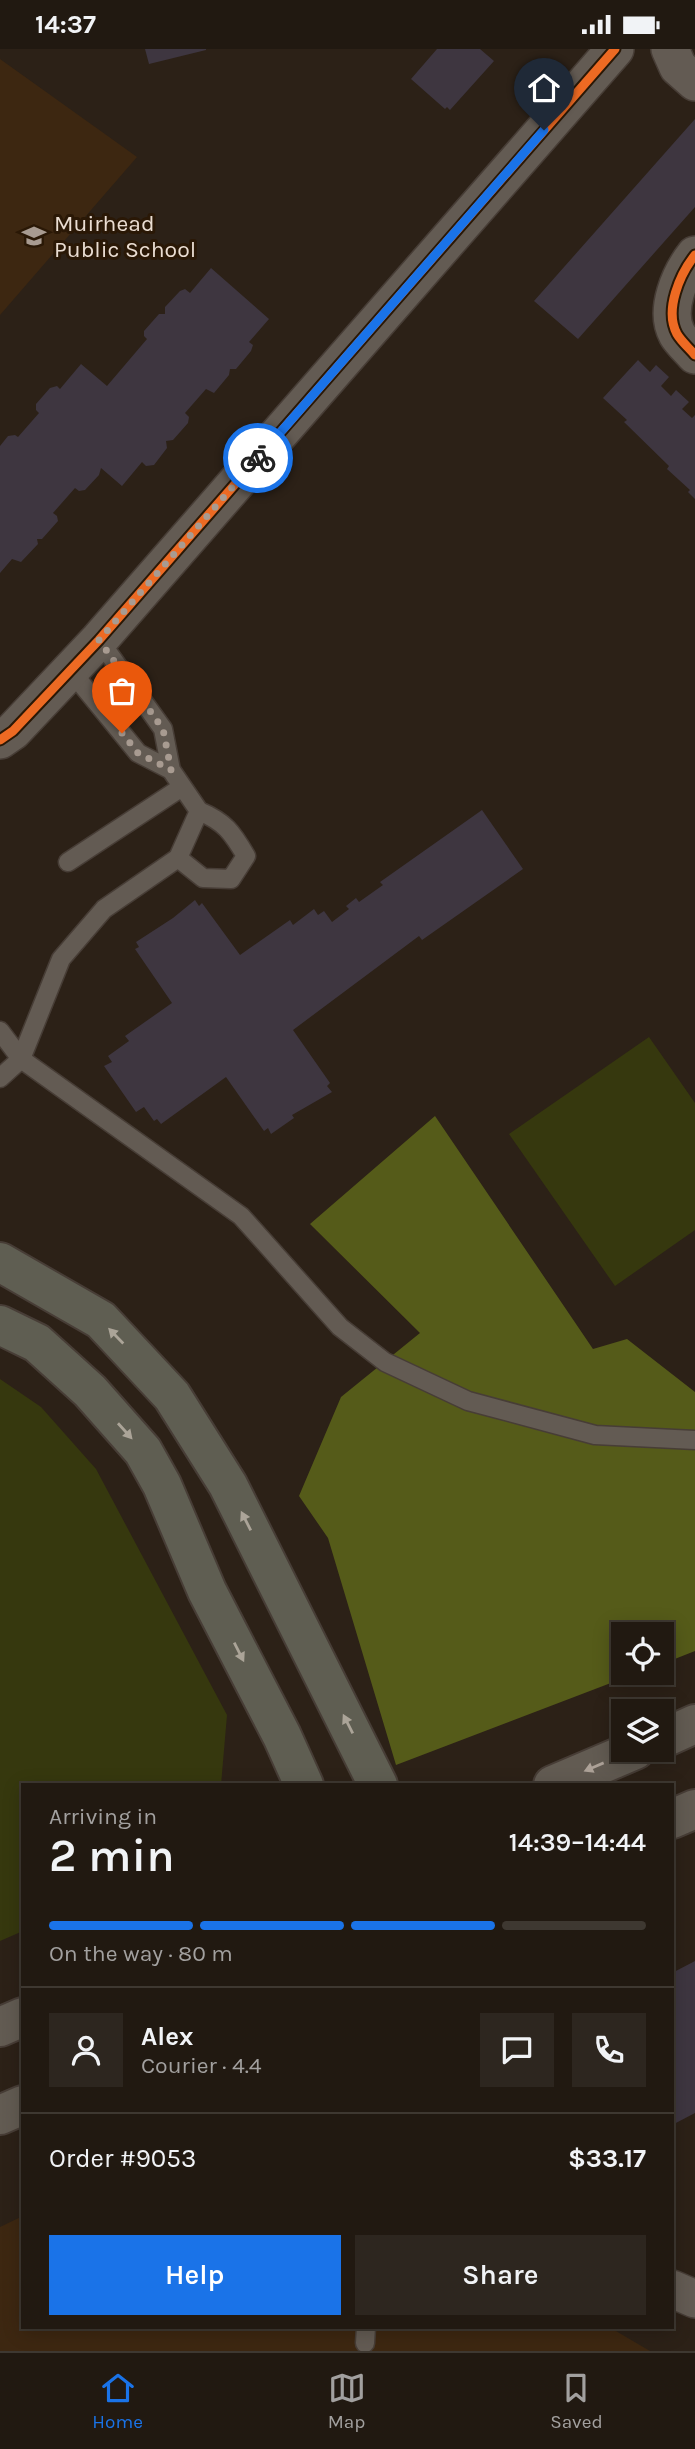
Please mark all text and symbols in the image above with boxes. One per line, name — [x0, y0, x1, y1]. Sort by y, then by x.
text: 14:37 — [35, 9, 96, 40]
pin — [514, 58, 574, 130]
icon: home — [525, 69, 563, 107]
place label: Muirhead Public School — [54, 210, 196, 263]
school or university icon: Muirhead Public School — [20, 222, 48, 250]
courier — [223, 423, 293, 493]
icon: bike — [239, 439, 277, 477]
pin — [92, 661, 152, 733]
icon: bag — [103, 672, 141, 710]
one-way arrow — [108, 1328, 124, 1345]
one-way arrow — [117, 1423, 132, 1440]
one-way arrow — [240, 1510, 252, 1531]
map controls — [611, 1622, 674, 1762]
button: locate — [611, 1622, 674, 1685]
one-way arrow — [233, 1642, 244, 1662]
button: layers — [611, 1699, 674, 1762]
one-way arrow — [342, 1714, 353, 1734]
one-way arrow — [583, 1762, 604, 1773]
text: Arriving in — [49, 1803, 157, 1830]
text: 14:39–14:44 — [509, 1827, 646, 1858]
text: 2 min — [49, 1829, 175, 1883]
text: On the way · 80 m — [49, 1940, 233, 1967]
button: person — [49, 2013, 123, 2087]
button: chat — [480, 2013, 554, 2087]
button: phone — [572, 2013, 646, 2087]
text: Alex — [141, 2021, 193, 2052]
text: Courier · 4.4 — [141, 2052, 262, 2079]
text: Order #9053 — [49, 2143, 196, 2174]
text: $33.17 — [568, 2143, 646, 2174]
button: Help — [49, 2235, 341, 2315]
button: Share — [355, 2235, 646, 2315]
tab: Home — [92, 2369, 143, 2433]
tab: Map — [328, 2369, 366, 2433]
tab: Saved — [550, 2369, 603, 2433]

